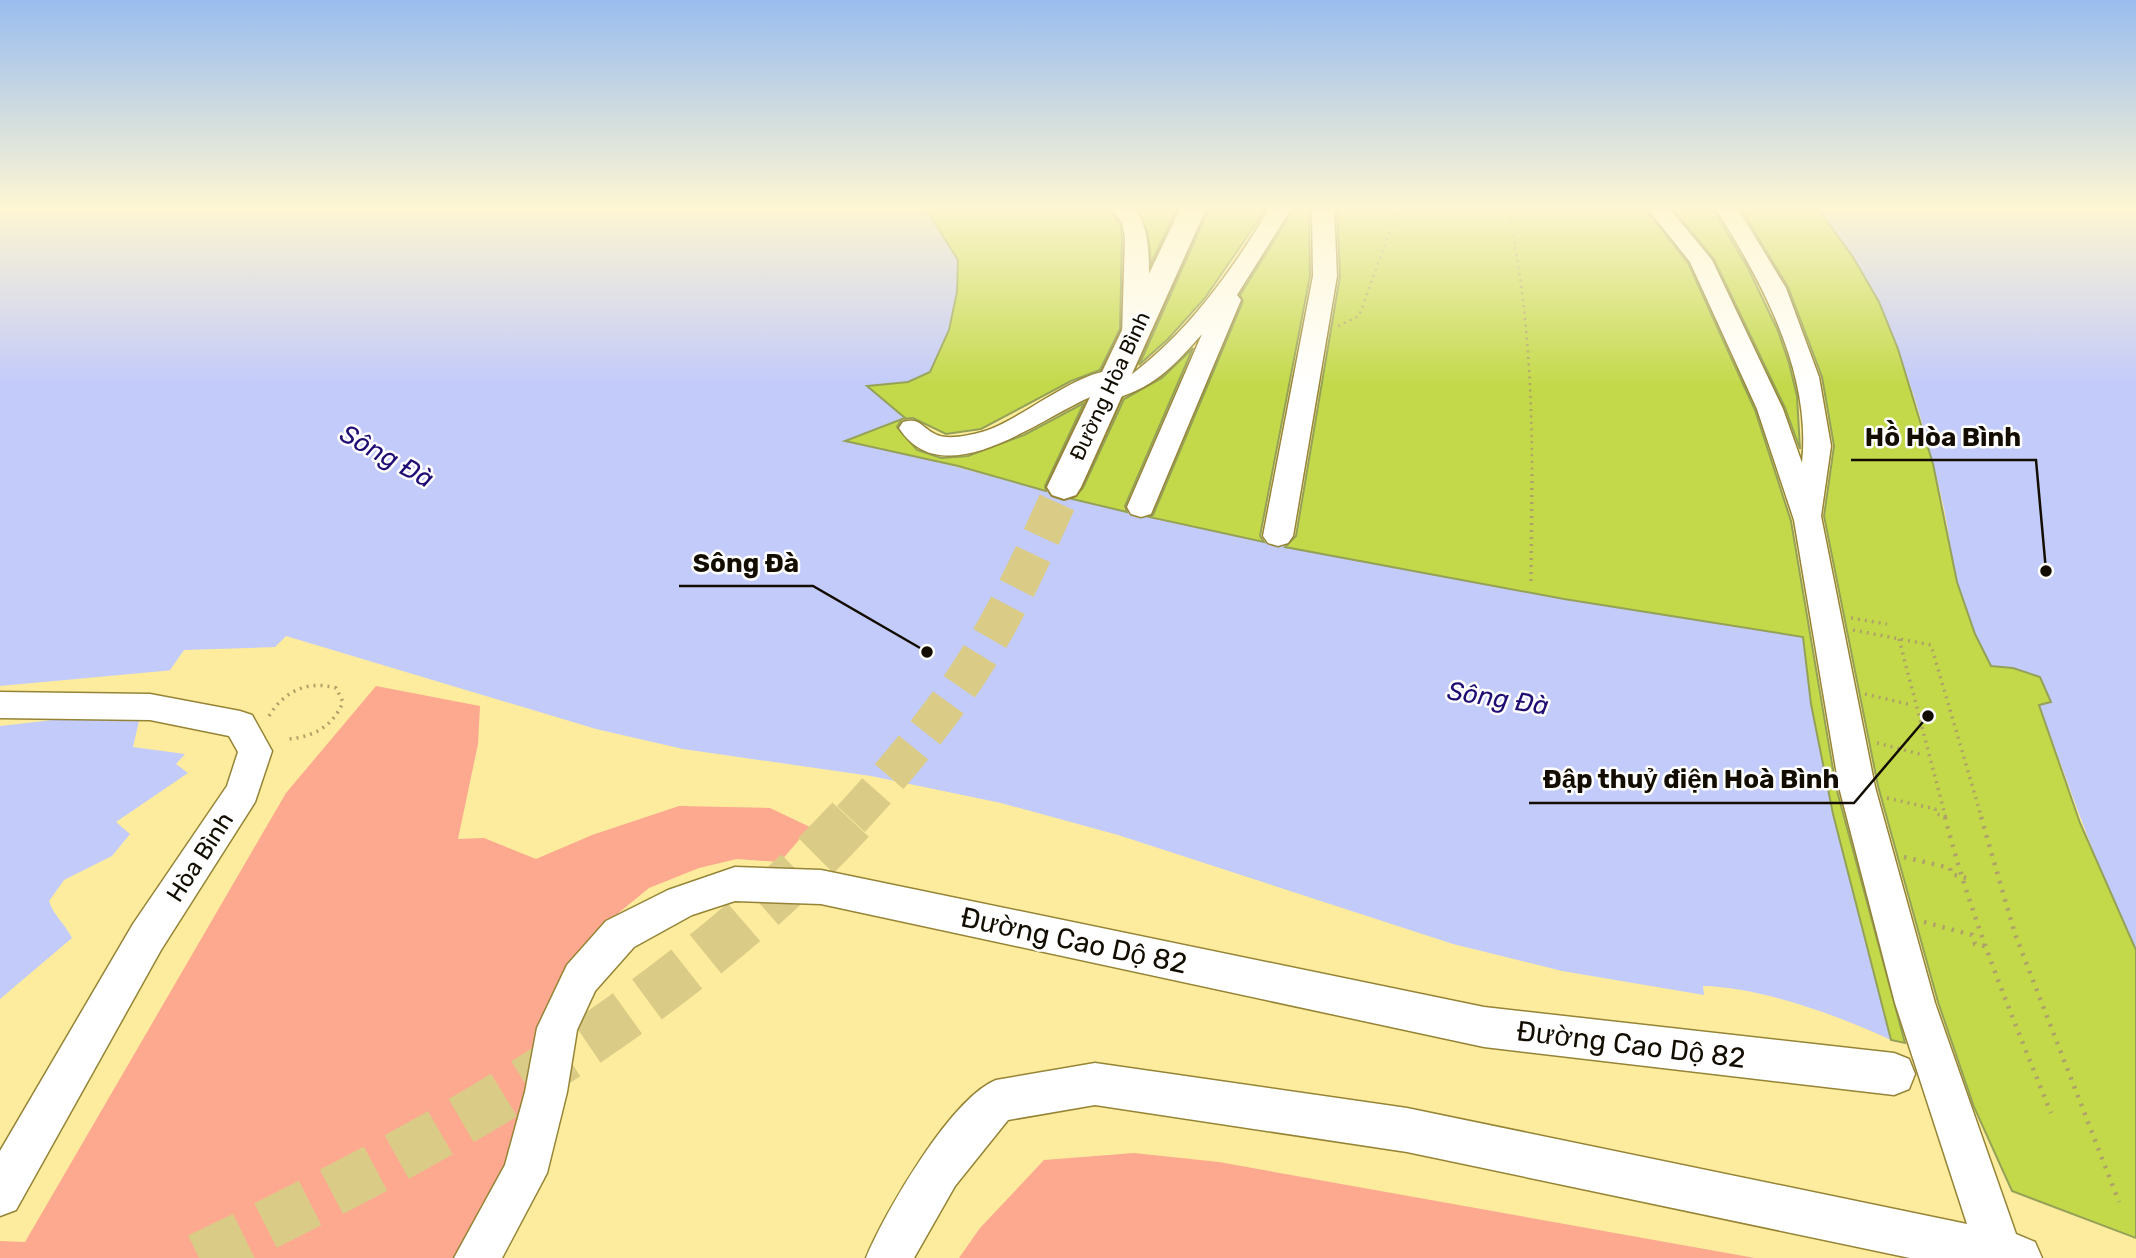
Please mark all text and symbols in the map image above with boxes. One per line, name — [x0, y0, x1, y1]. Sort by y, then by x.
street label: Đường Hòa Bình — [1064, 307, 1155, 464]
callout: Hồ Hòa Bình — [1851, 413, 2036, 460]
water label: Sông Đà — [335, 418, 439, 495]
text: Hồ Hòa Bình — [1865, 420, 2021, 453]
callout: Sông Đà — [679, 539, 813, 586]
text: Sông Đà — [693, 548, 799, 579]
water label: Sông Đà — [1445, 675, 1551, 722]
callout: Đập thuỷ điện Hoà Bình — [1529, 756, 1854, 803]
text: Đập thuỷ điện Hoà Bình — [1543, 764, 1839, 795]
street label: Hòa Bình — [161, 807, 239, 907]
street label: Đường Cao Dộ 82 — [958, 900, 1190, 981]
street label: Đường Cao Dộ 82 — [1515, 1014, 1747, 1075]

